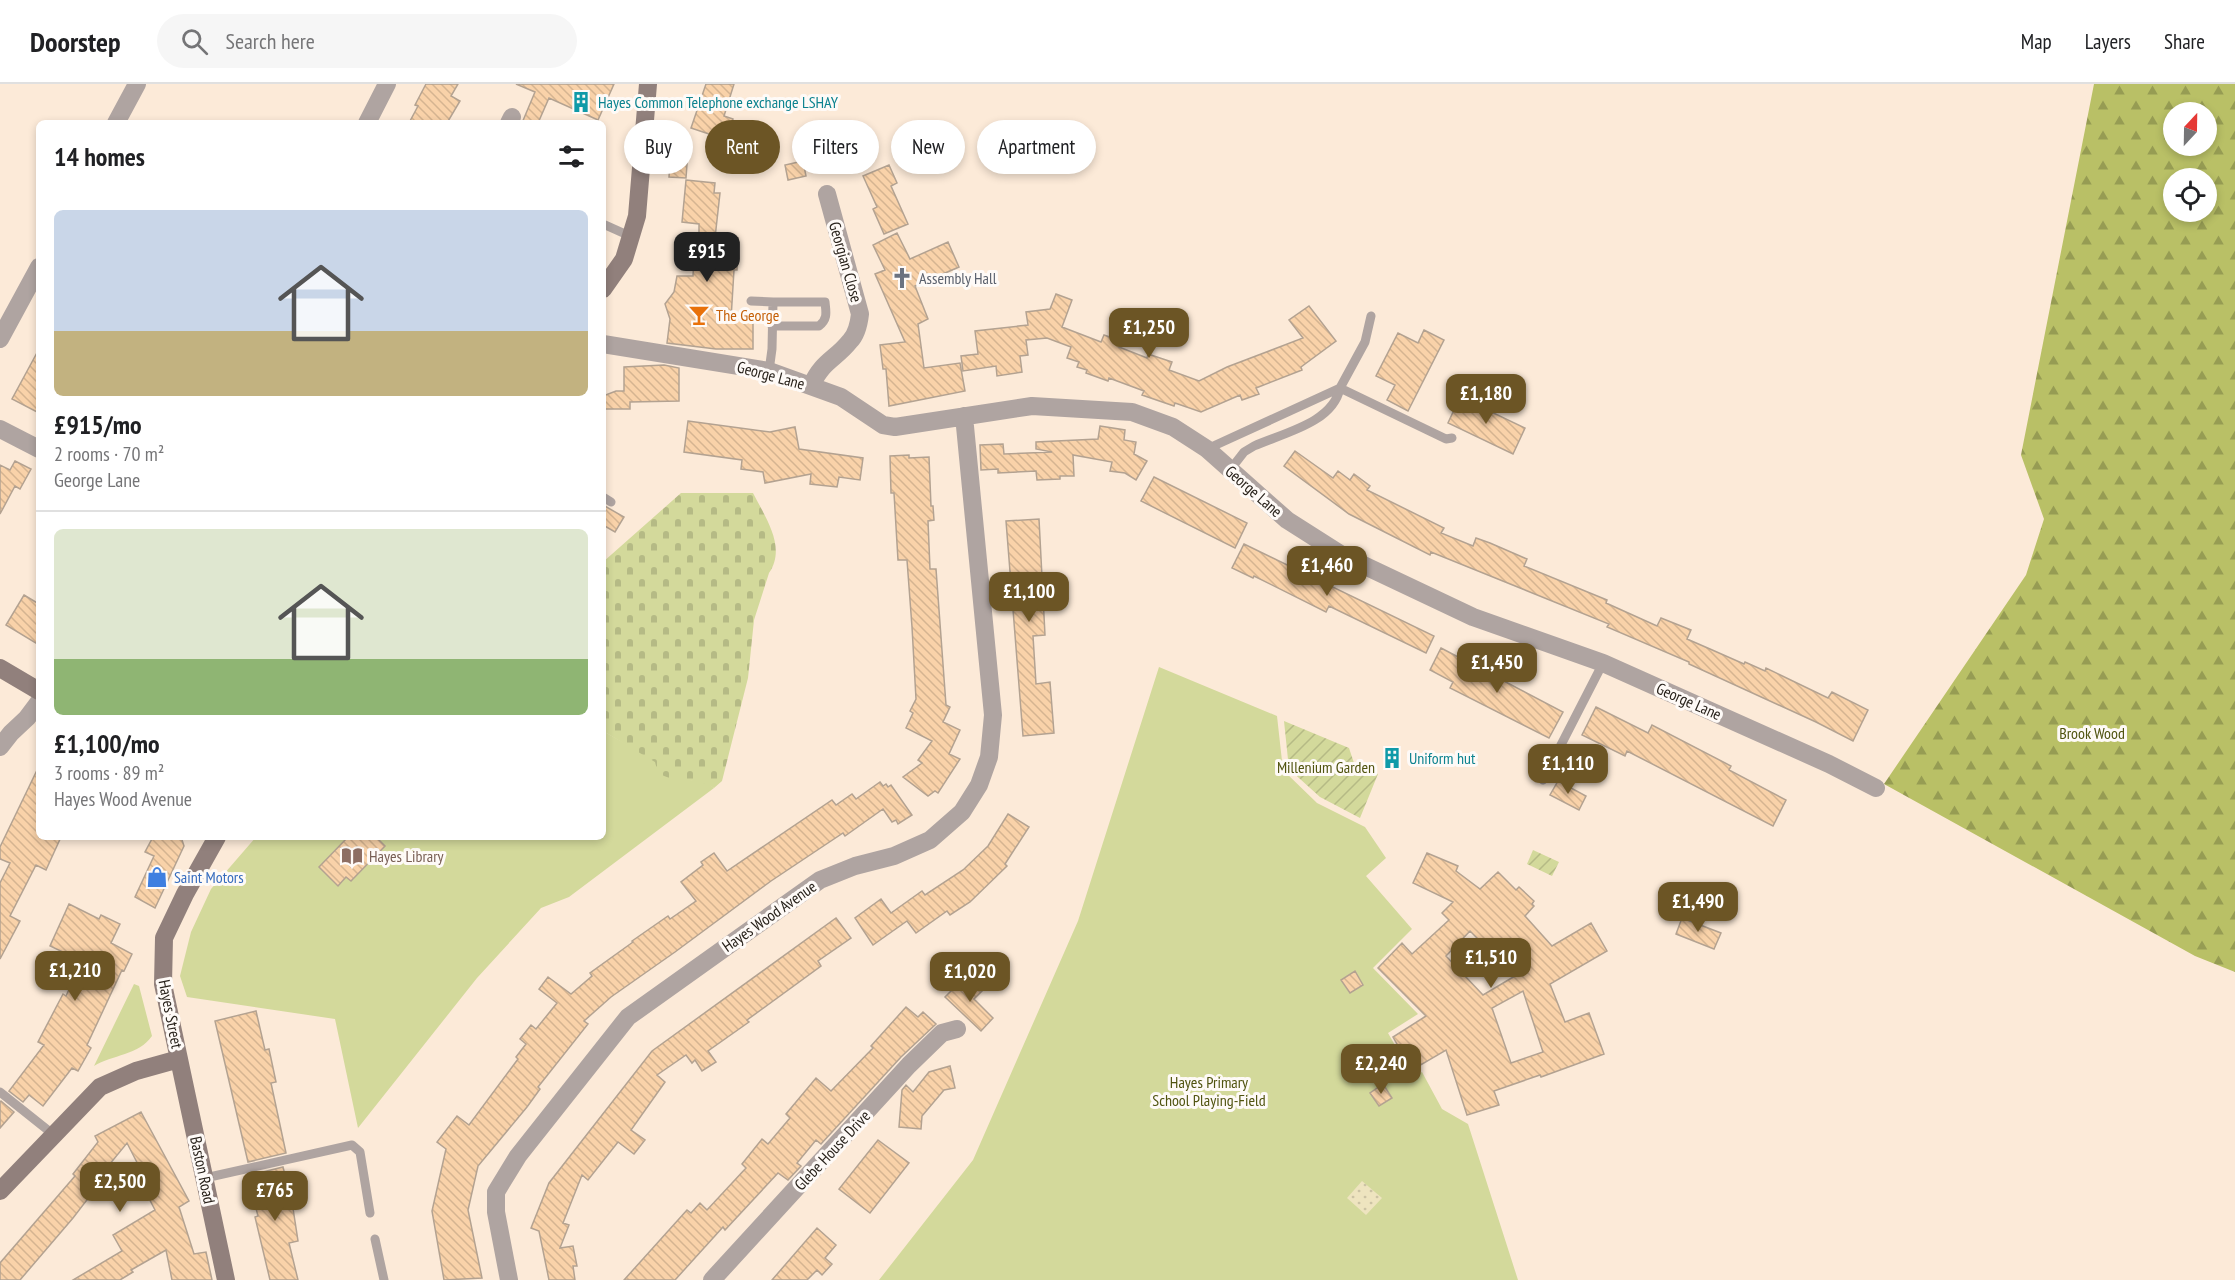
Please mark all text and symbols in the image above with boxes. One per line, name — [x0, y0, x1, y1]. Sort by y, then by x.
search box — [157, 14, 577, 68]
text: Doorstep — [30, 23, 121, 60]
icon: search — [178, 25, 211, 58]
text: Search here — [226, 27, 315, 55]
text: Map — [2021, 28, 2052, 55]
text: Layers — [2085, 28, 2131, 55]
text: Share — [2164, 28, 2205, 55]
building icon: Hayes Common Telephone exchange LSHAY — [569, 90, 593, 114]
place label: Hayes Common Telephone exchange LSHAY — [598, 92, 839, 112]
north arrow — [2163, 102, 2217, 156]
map controls — [2163, 102, 2217, 222]
chip: Buy — [624, 120, 693, 174]
chip: Rent — [705, 120, 780, 174]
chip: Filters — [792, 120, 879, 174]
chip: New — [891, 120, 965, 174]
chip: Apartment — [977, 120, 1096, 174]
text: 14 homes — [54, 140, 145, 173]
icon: filters — [555, 140, 588, 173]
button: locate — [2163, 168, 2217, 222]
street label: Georgian Close — [825, 219, 867, 305]
pin: £915 — [671, 232, 743, 283]
text: £915 — [688, 238, 726, 264]
icon: home — [267, 249, 375, 357]
church icon: Assembly Hall — [890, 266, 914, 290]
place label: Assembly Hall — [919, 268, 997, 288]
bar icon: The George — [687, 303, 711, 327]
place label: The George — [716, 305, 779, 325]
pin: £1,250 — [1100, 308, 1198, 359]
text: £1,250 — [1123, 314, 1175, 340]
street label: George Lane — [735, 356, 807, 394]
pin: £1,180 — [1437, 374, 1535, 425]
text: £1,180 — [1460, 380, 1512, 406]
text: £915/mo — [54, 408, 142, 441]
text: 2 rooms · 70 m² — [54, 441, 164, 467]
street label: George Lane — [1221, 461, 1287, 521]
text: George Lane — [54, 467, 140, 493]
pin: £1,460 — [1278, 546, 1376, 597]
text: £1,460 — [1301, 552, 1353, 578]
icon: home — [267, 568, 375, 676]
pin: £1,100 — [980, 572, 1078, 623]
text: £1,100 — [1003, 578, 1055, 604]
pin: £1,450 — [1448, 643, 1546, 694]
text: £1,450 — [1471, 649, 1523, 675]
street label: George Lane — [1653, 678, 1725, 724]
park label: Brook Wood — [2059, 723, 2125, 743]
text: £1,100/mo — [54, 727, 160, 760]
pin: £1,110 — [1519, 744, 1617, 795]
building icon: Uniform hut — [1380, 746, 1404, 770]
place label: Uniform hut — [1409, 748, 1476, 768]
text: £1,110 — [1542, 750, 1594, 776]
park label: Millenium Garden — [1277, 757, 1375, 777]
text: 3 rooms · 89 m² — [54, 760, 164, 786]
text: Hayes Wood Avenue — [54, 786, 192, 812]
library icon: Hayes Library — [340, 844, 364, 868]
place label: Hayes Library — [369, 846, 444, 866]
shop icon: Saint Motors — [145, 865, 169, 889]
place label: Saint Motors — [174, 867, 244, 887]
street label: Hayes Wood Avenue — [718, 876, 820, 956]
pin: £1,490 — [1649, 882, 1747, 933]
text: £1,490 — [1672, 888, 1724, 914]
pin: £1,510 — [1442, 938, 1540, 989]
text: £1,510 — [1465, 944, 1517, 970]
pin: £1,210 — [26, 951, 124, 1002]
pin: £1,020 — [921, 952, 1019, 1003]
text: £1,210 — [49, 957, 101, 983]
text: £1,020 — [944, 958, 996, 984]
street label: Hayes Street — [155, 978, 188, 1051]
pin: £2,240 — [1332, 1044, 1430, 1095]
text: £2,240 — [1355, 1050, 1407, 1076]
park label: Hayes Primary School Playing-Field — [1152, 1072, 1266, 1110]
street label: Glebe House Drive — [790, 1106, 874, 1194]
street label: Baston Road — [186, 1135, 220, 1206]
pin: £2,500 — [71, 1162, 169, 1213]
text: £2,500 — [94, 1168, 146, 1194]
pin: £765 — [239, 1171, 311, 1222]
text: £765 — [256, 1177, 294, 1203]

